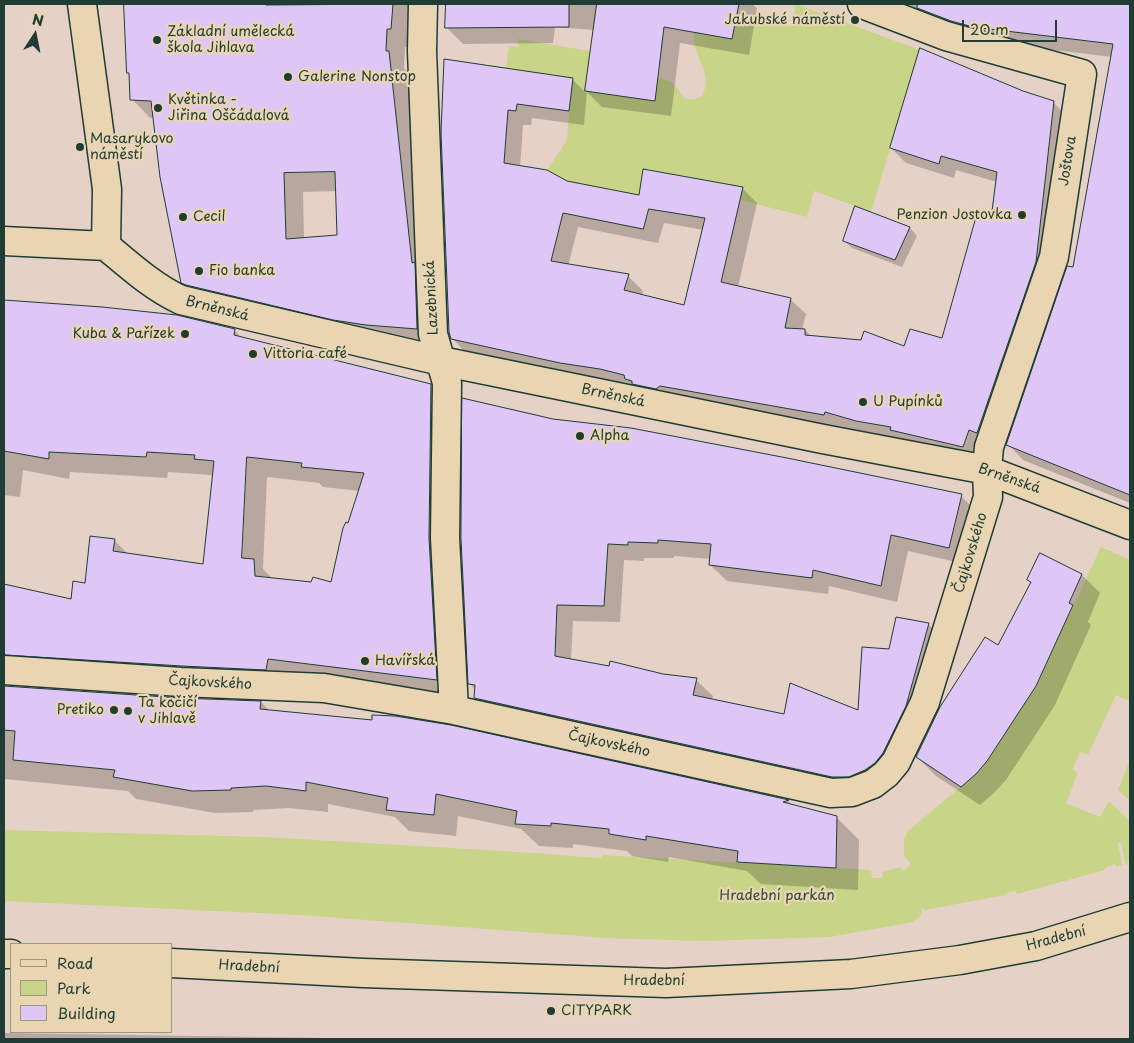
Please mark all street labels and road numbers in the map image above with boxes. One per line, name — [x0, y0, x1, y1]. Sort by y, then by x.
street label: Joštova — [1056, 135, 1080, 187]
street label: Lazebnická — [422, 260, 442, 336]
street label: Brněnská — [184, 293, 250, 325]
street label: Brněnská — [580, 381, 646, 411]
street label: Brněnská — [976, 461, 1042, 497]
street label: Čajkovského — [951, 511, 991, 595]
street label: Čajkovského — [168, 672, 252, 694]
street label: Čajkovského — [566, 727, 652, 761]
street label: Hradební — [1024, 923, 1088, 955]
street label: Hradební — [218, 957, 280, 977]
street label: Hradební — [623, 973, 685, 989]

